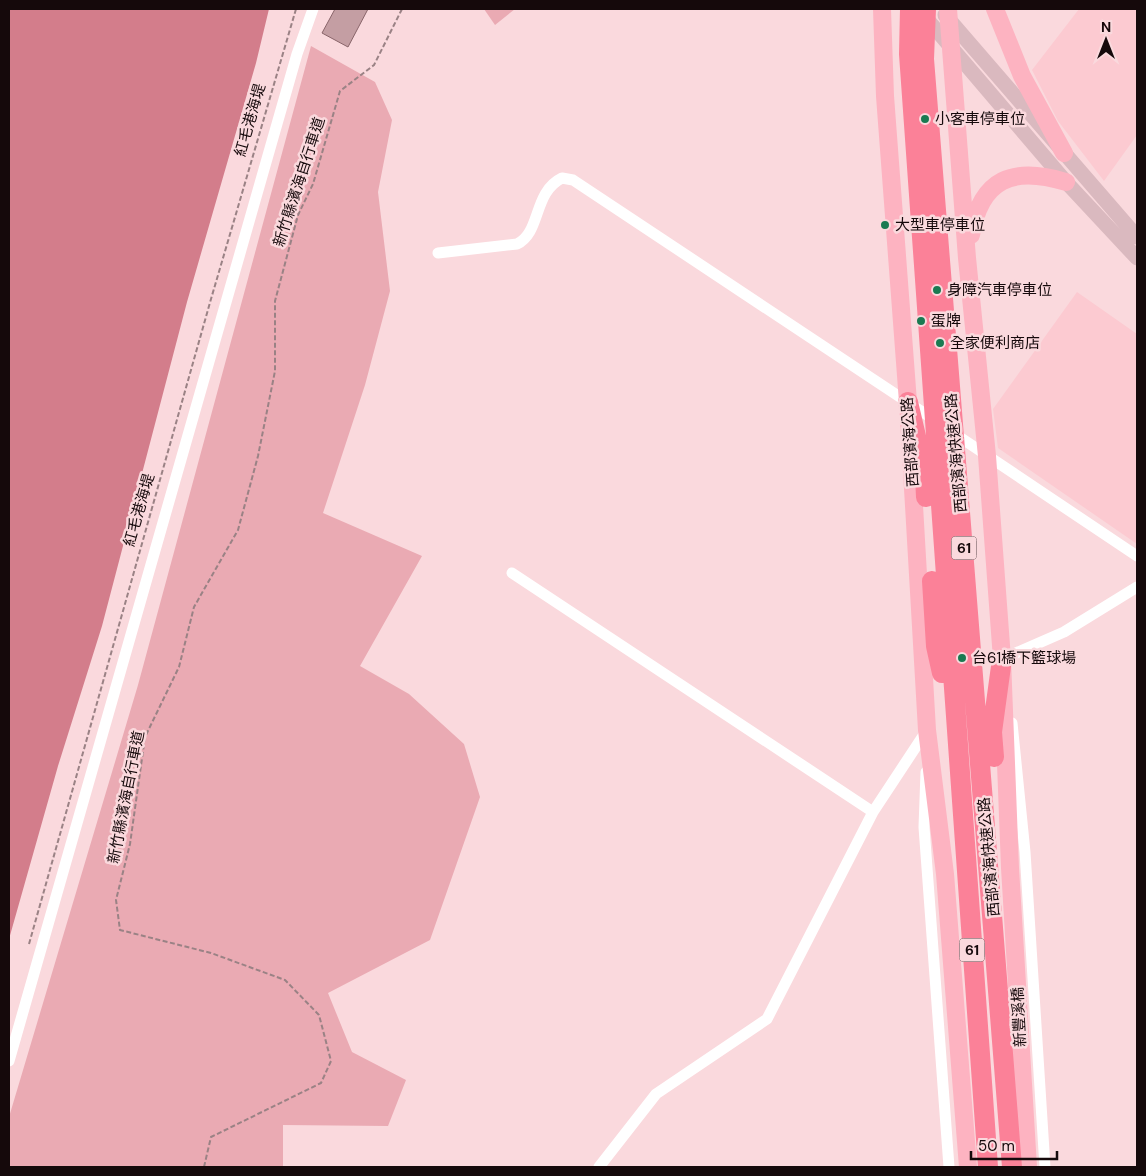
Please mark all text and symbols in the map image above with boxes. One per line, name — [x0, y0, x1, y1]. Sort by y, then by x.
north arrow — [1081, 15, 1131, 65]
text: N — [1101, 18, 1111, 36]
street label: 紅毛港海堤 — [230, 81, 270, 159]
place label: 小客車停車位 — [935, 109, 1025, 129]
marker: 小客車停車位 — [919, 113, 931, 125]
street label: 新竹縣濱海自行車道 — [269, 115, 329, 249]
place label: 大型車停車位 — [895, 215, 985, 235]
marker: 大型車停車位 — [879, 219, 891, 231]
place label: 身障汽車停車位 — [947, 280, 1052, 300]
marker: 身障汽車停車位 — [931, 284, 943, 296]
place label: 蛋牌 — [931, 311, 961, 331]
marker: 蛋牌 — [915, 315, 927, 327]
place label: 全家便利商店 — [950, 333, 1040, 353]
marker: 全家便利商店 — [934, 337, 946, 349]
street label: 西部濱海快速公路 — [941, 392, 971, 514]
street label: 西部濱海公路 — [897, 396, 923, 488]
street label: 紅毛港海堤 — [119, 471, 159, 549]
road number: 61 — [952, 536, 976, 560]
place label: 台61橋下籃球場 — [972, 648, 1076, 668]
marker: 台61橋下籃球場 — [956, 652, 968, 664]
street label: 新竹縣濱海自行車道 — [103, 729, 149, 865]
street label: 西部濱海快速公路 — [974, 796, 1004, 918]
road number: 61 — [960, 938, 984, 962]
street label: 新豐溪橋 — [1007, 987, 1031, 1047]
scale bar — [971, 1128, 1057, 1160]
text: 50 m — [978, 1136, 1015, 1156]

